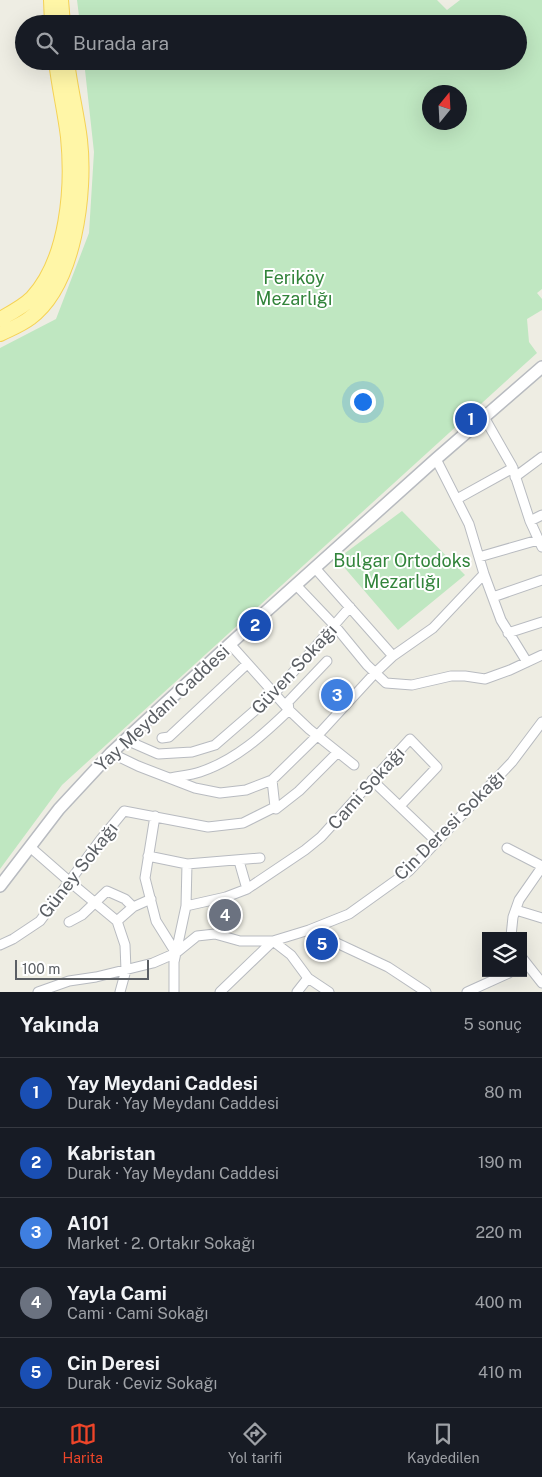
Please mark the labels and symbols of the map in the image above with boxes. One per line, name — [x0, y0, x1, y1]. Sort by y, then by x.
north arrow — [422, 85, 467, 130]
park label: Feriköy Mezarlığı — [256, 267, 332, 309]
your location — [350, 389, 376, 415]
pin: 1 — [455, 400, 487, 438]
park label: Bulgar Ortodoks Mezarlığı — [333, 550, 471, 592]
pin: 2 — [239, 606, 271, 644]
street label: Güven Sokağı — [247, 620, 341, 718]
street label: Yay Meydanı Caddesi — [91, 640, 233, 776]
pin: 3 — [321, 676, 353, 714]
street label: Cami Sokağı — [323, 742, 409, 834]
street label: Cin Deresi Sokağı — [390, 766, 508, 884]
street label: Güney Sokağı — [34, 818, 122, 922]
pin: 4 — [209, 896, 241, 934]
pin: 5 — [306, 925, 338, 963]
scale bar — [15, 957, 149, 980]

